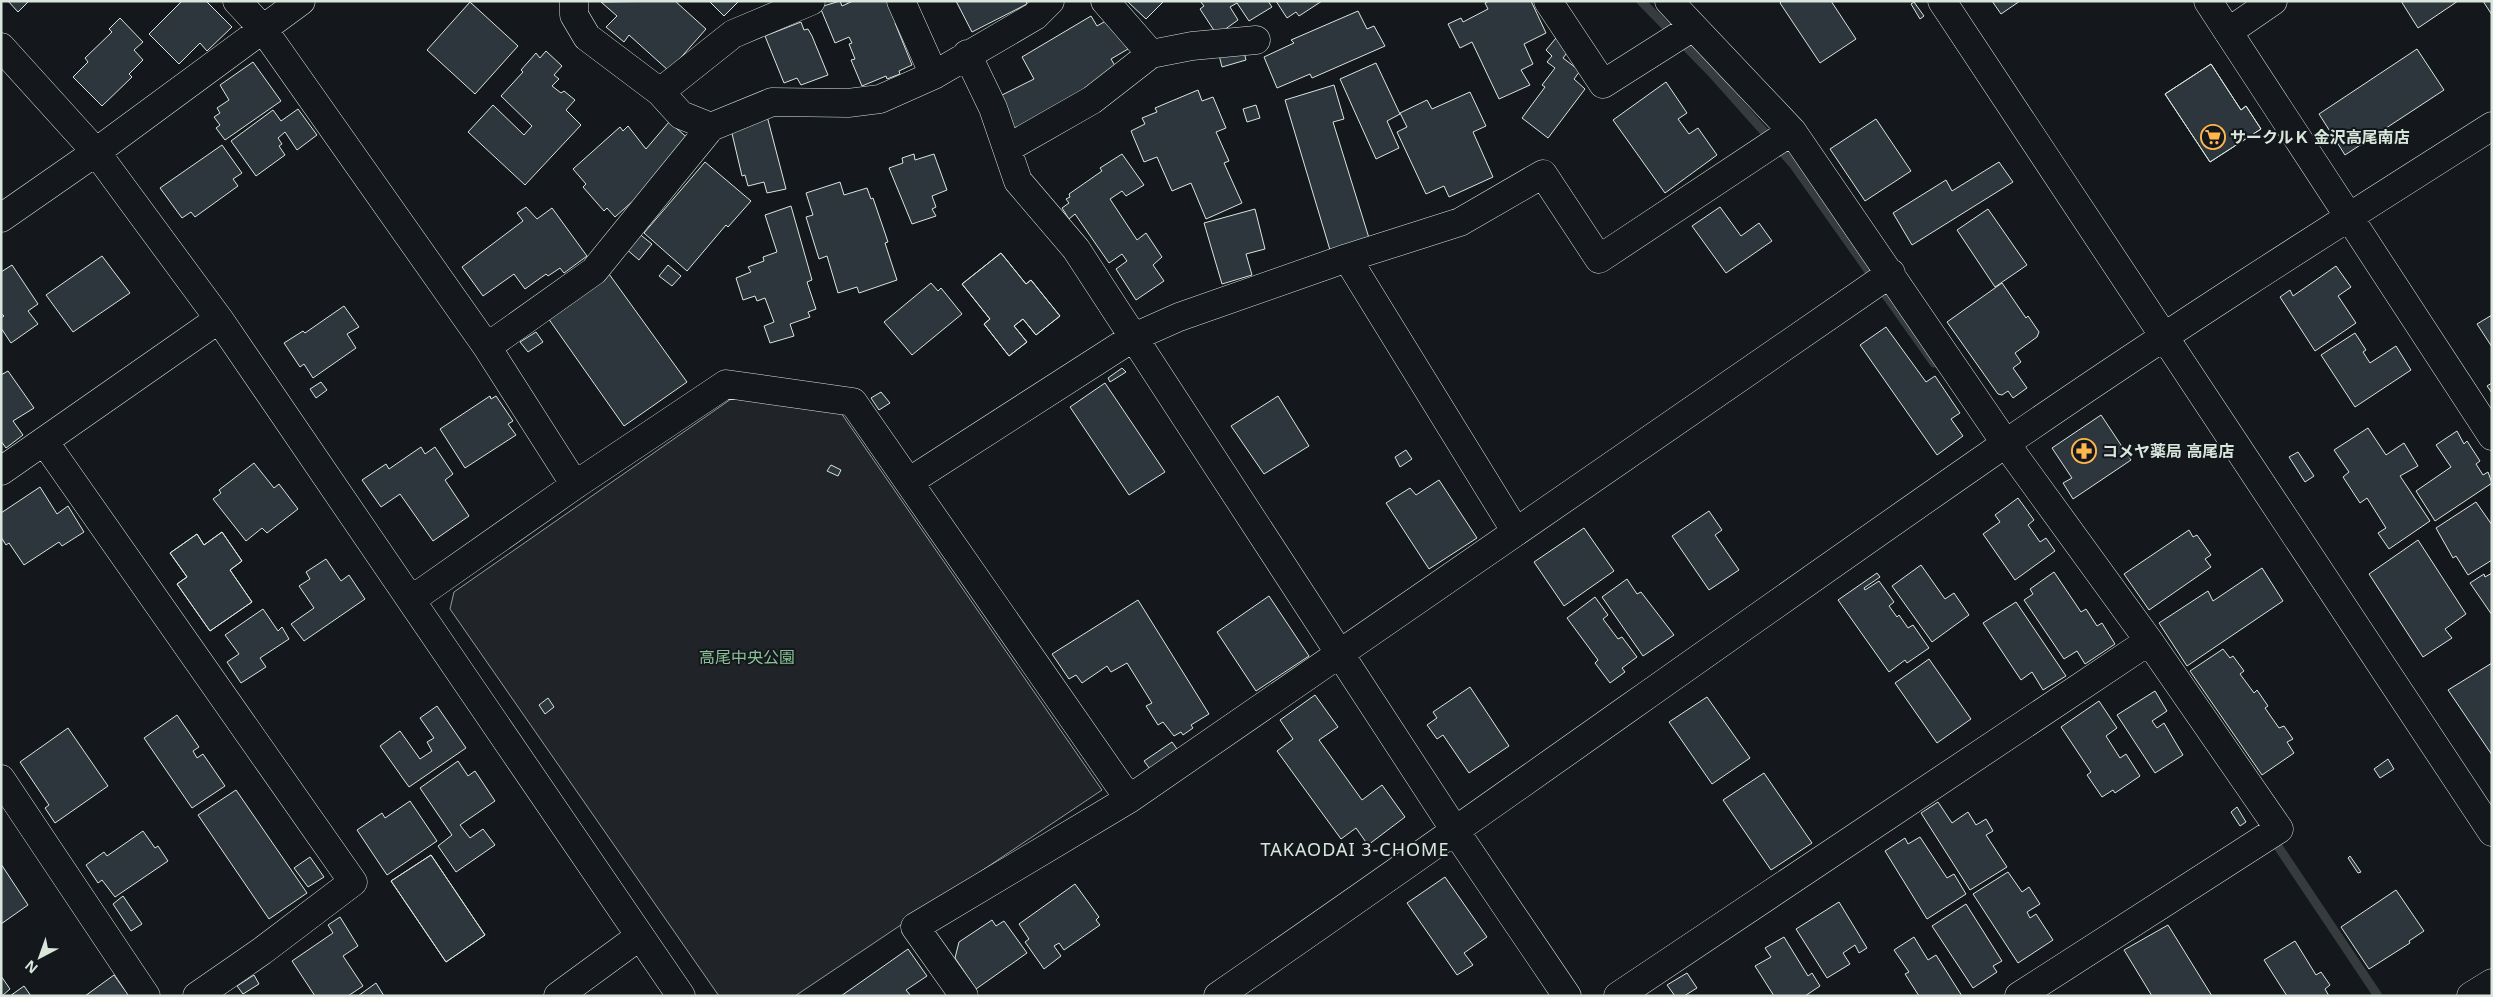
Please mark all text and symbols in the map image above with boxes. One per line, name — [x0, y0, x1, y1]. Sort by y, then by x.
supermarket icon: サークルＫ 金沢高尾南店 — [2200, 124, 2226, 150]
place label: サークルＫ 金沢高尾南店 — [2230, 126, 2410, 148]
pharmacy icon: コメヤ薬局 高尾店 — [2071, 438, 2097, 464]
place label: コメヤ薬局 高尾店 — [2102, 440, 2234, 462]
park label: 高尾中央公園 — [699, 646, 795, 668]
district label: TAKAODAI 3-CHOME — [1261, 837, 1449, 861]
north arrow — [15, 932, 65, 982]
text: N — [21, 956, 42, 978]

